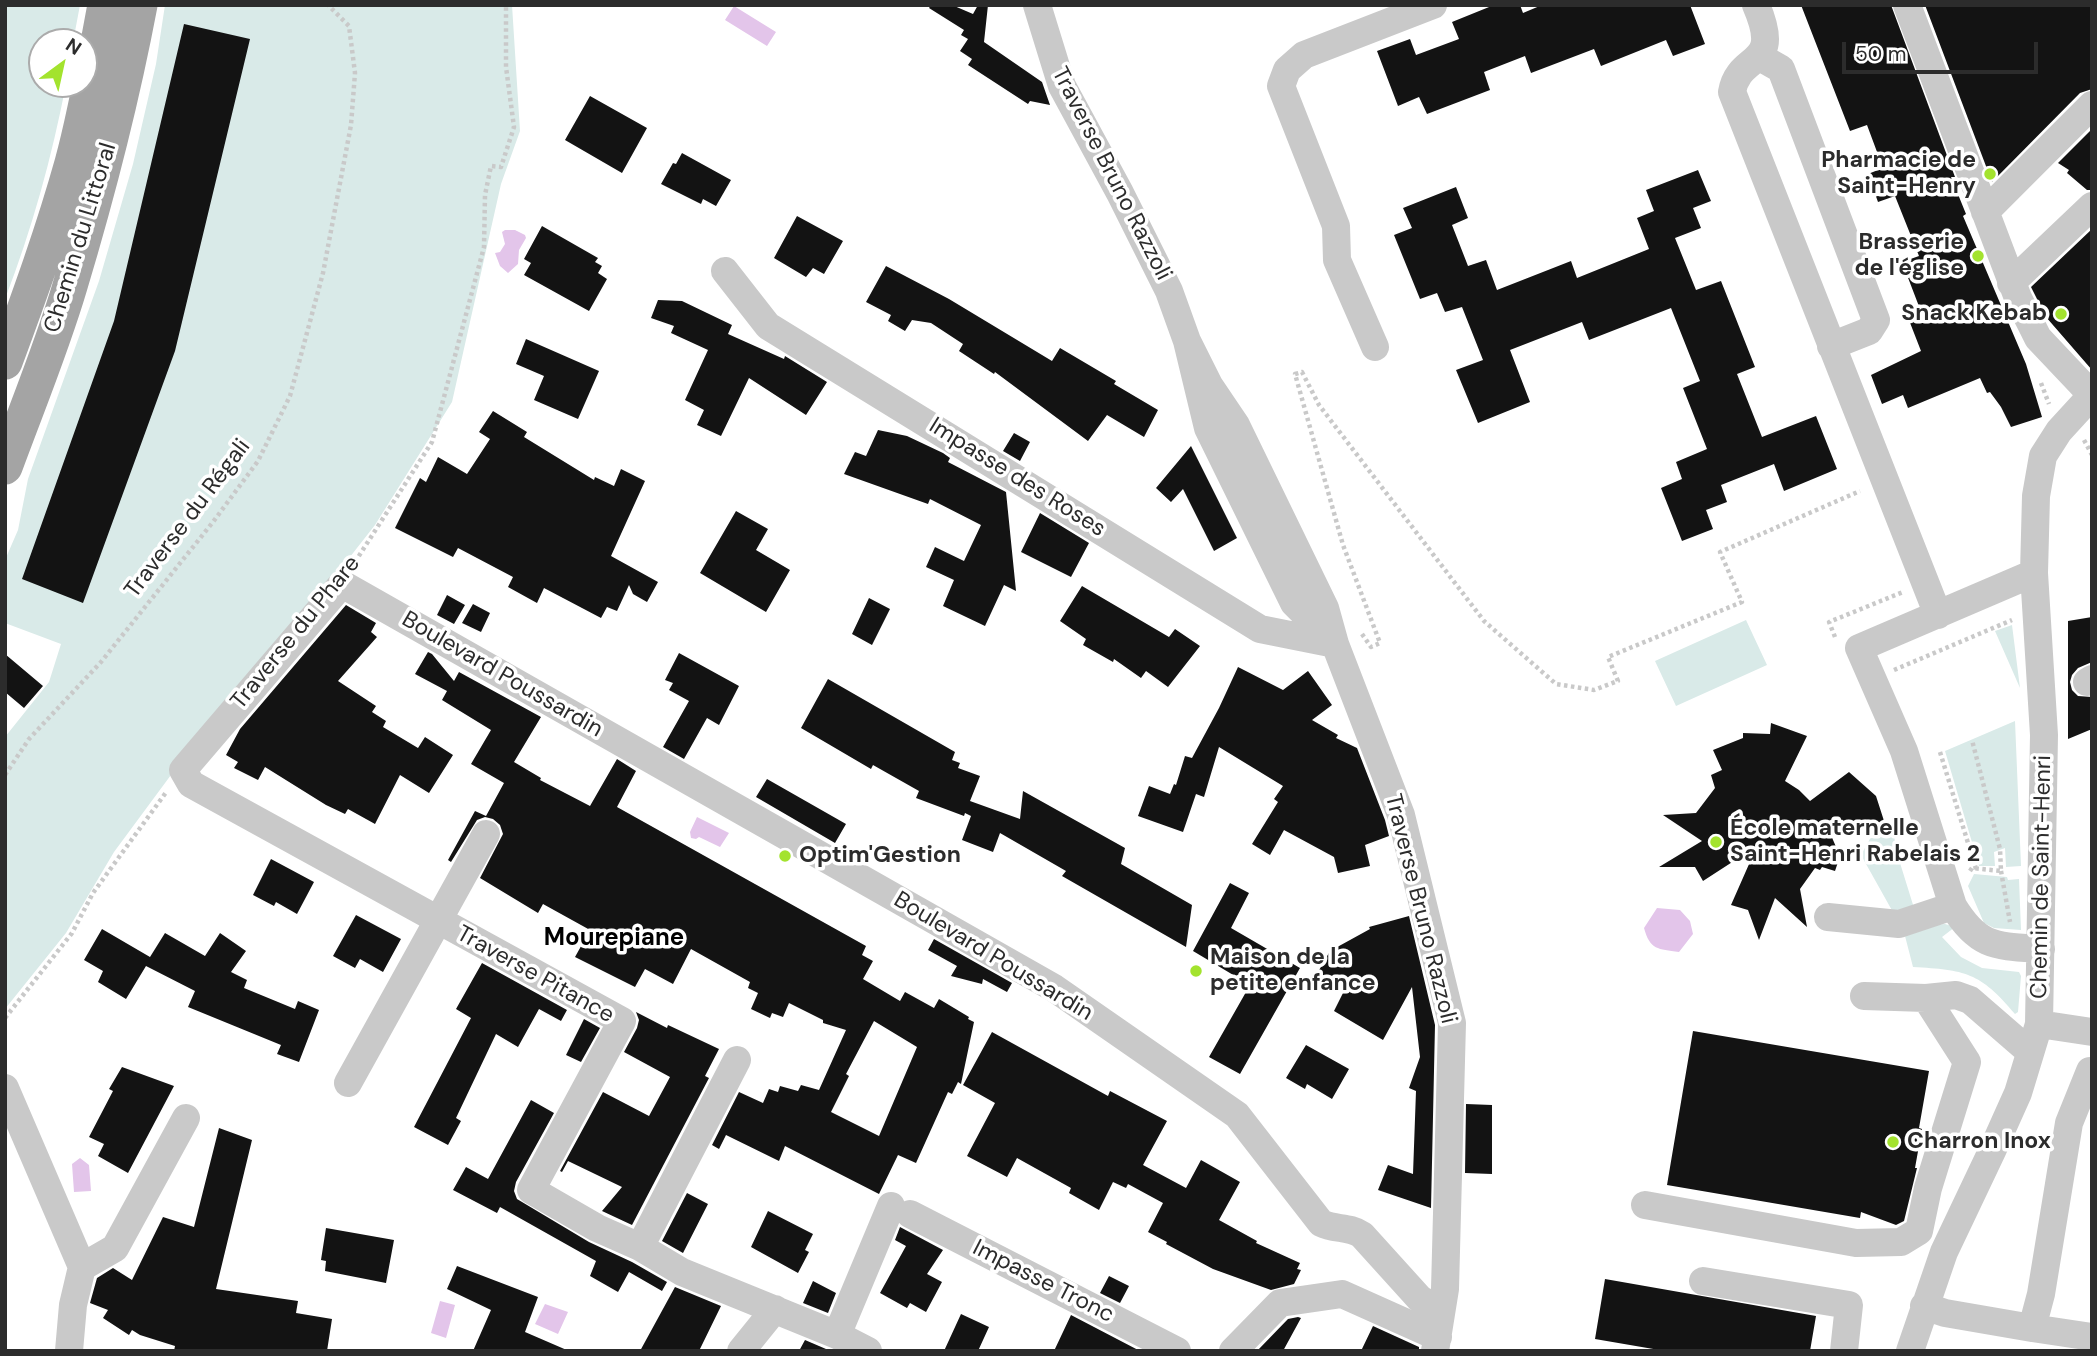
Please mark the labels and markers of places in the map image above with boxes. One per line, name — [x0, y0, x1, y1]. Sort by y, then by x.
place label: Pharmacie de Saint-Henry — [1821, 147, 1976, 201]
marker: Pharmacie de Saint-Henry — [1982, 166, 1998, 182]
place label: Brasserie de l'église — [1854, 229, 1964, 283]
marker: Brasserie de l'église — [1970, 248, 1986, 264]
place label: Snack Kebab — [1901, 300, 2047, 328]
marker: Snack Kebab — [2053, 306, 2069, 322]
place label: École maternelle Saint-Henri Rabelais 2 — [1730, 815, 1980, 869]
marker: École maternelle Saint-Henri Rabelais 2 — [1708, 834, 1724, 850]
place label: Optim'Gestion — [799, 842, 961, 870]
marker: Optim'Gestion — [777, 848, 793, 864]
place label: Maison de la petite enfance — [1210, 944, 1376, 998]
marker: Maison de la petite enfance — [1188, 963, 1204, 979]
place label: Charron Inox — [1907, 1128, 2051, 1156]
marker: Charron Inox — [1885, 1134, 1901, 1150]

